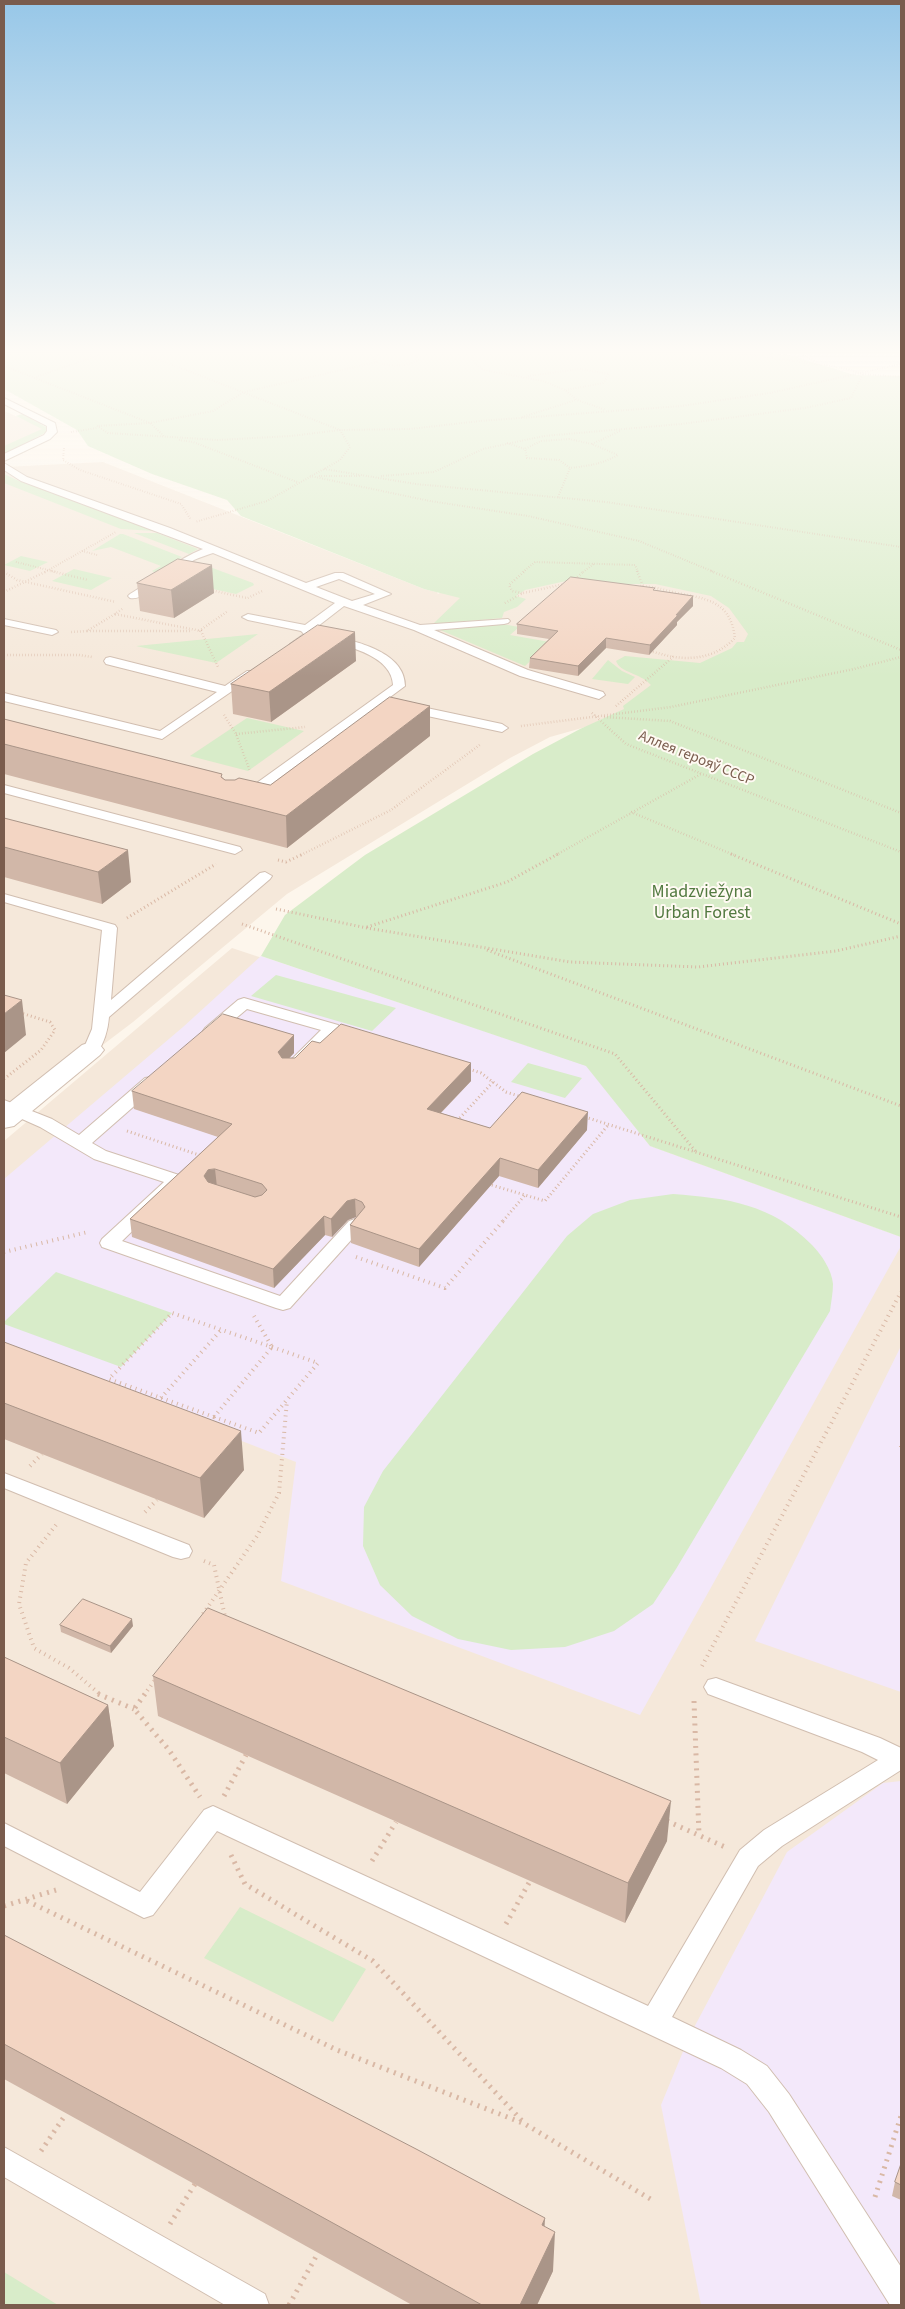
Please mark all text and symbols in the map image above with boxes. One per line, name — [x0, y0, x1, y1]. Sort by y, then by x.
street label: Аллея герояў СССР — [636, 728, 756, 790]
park label: Miadzviežyna Urban Forest — [652, 882, 752, 924]

